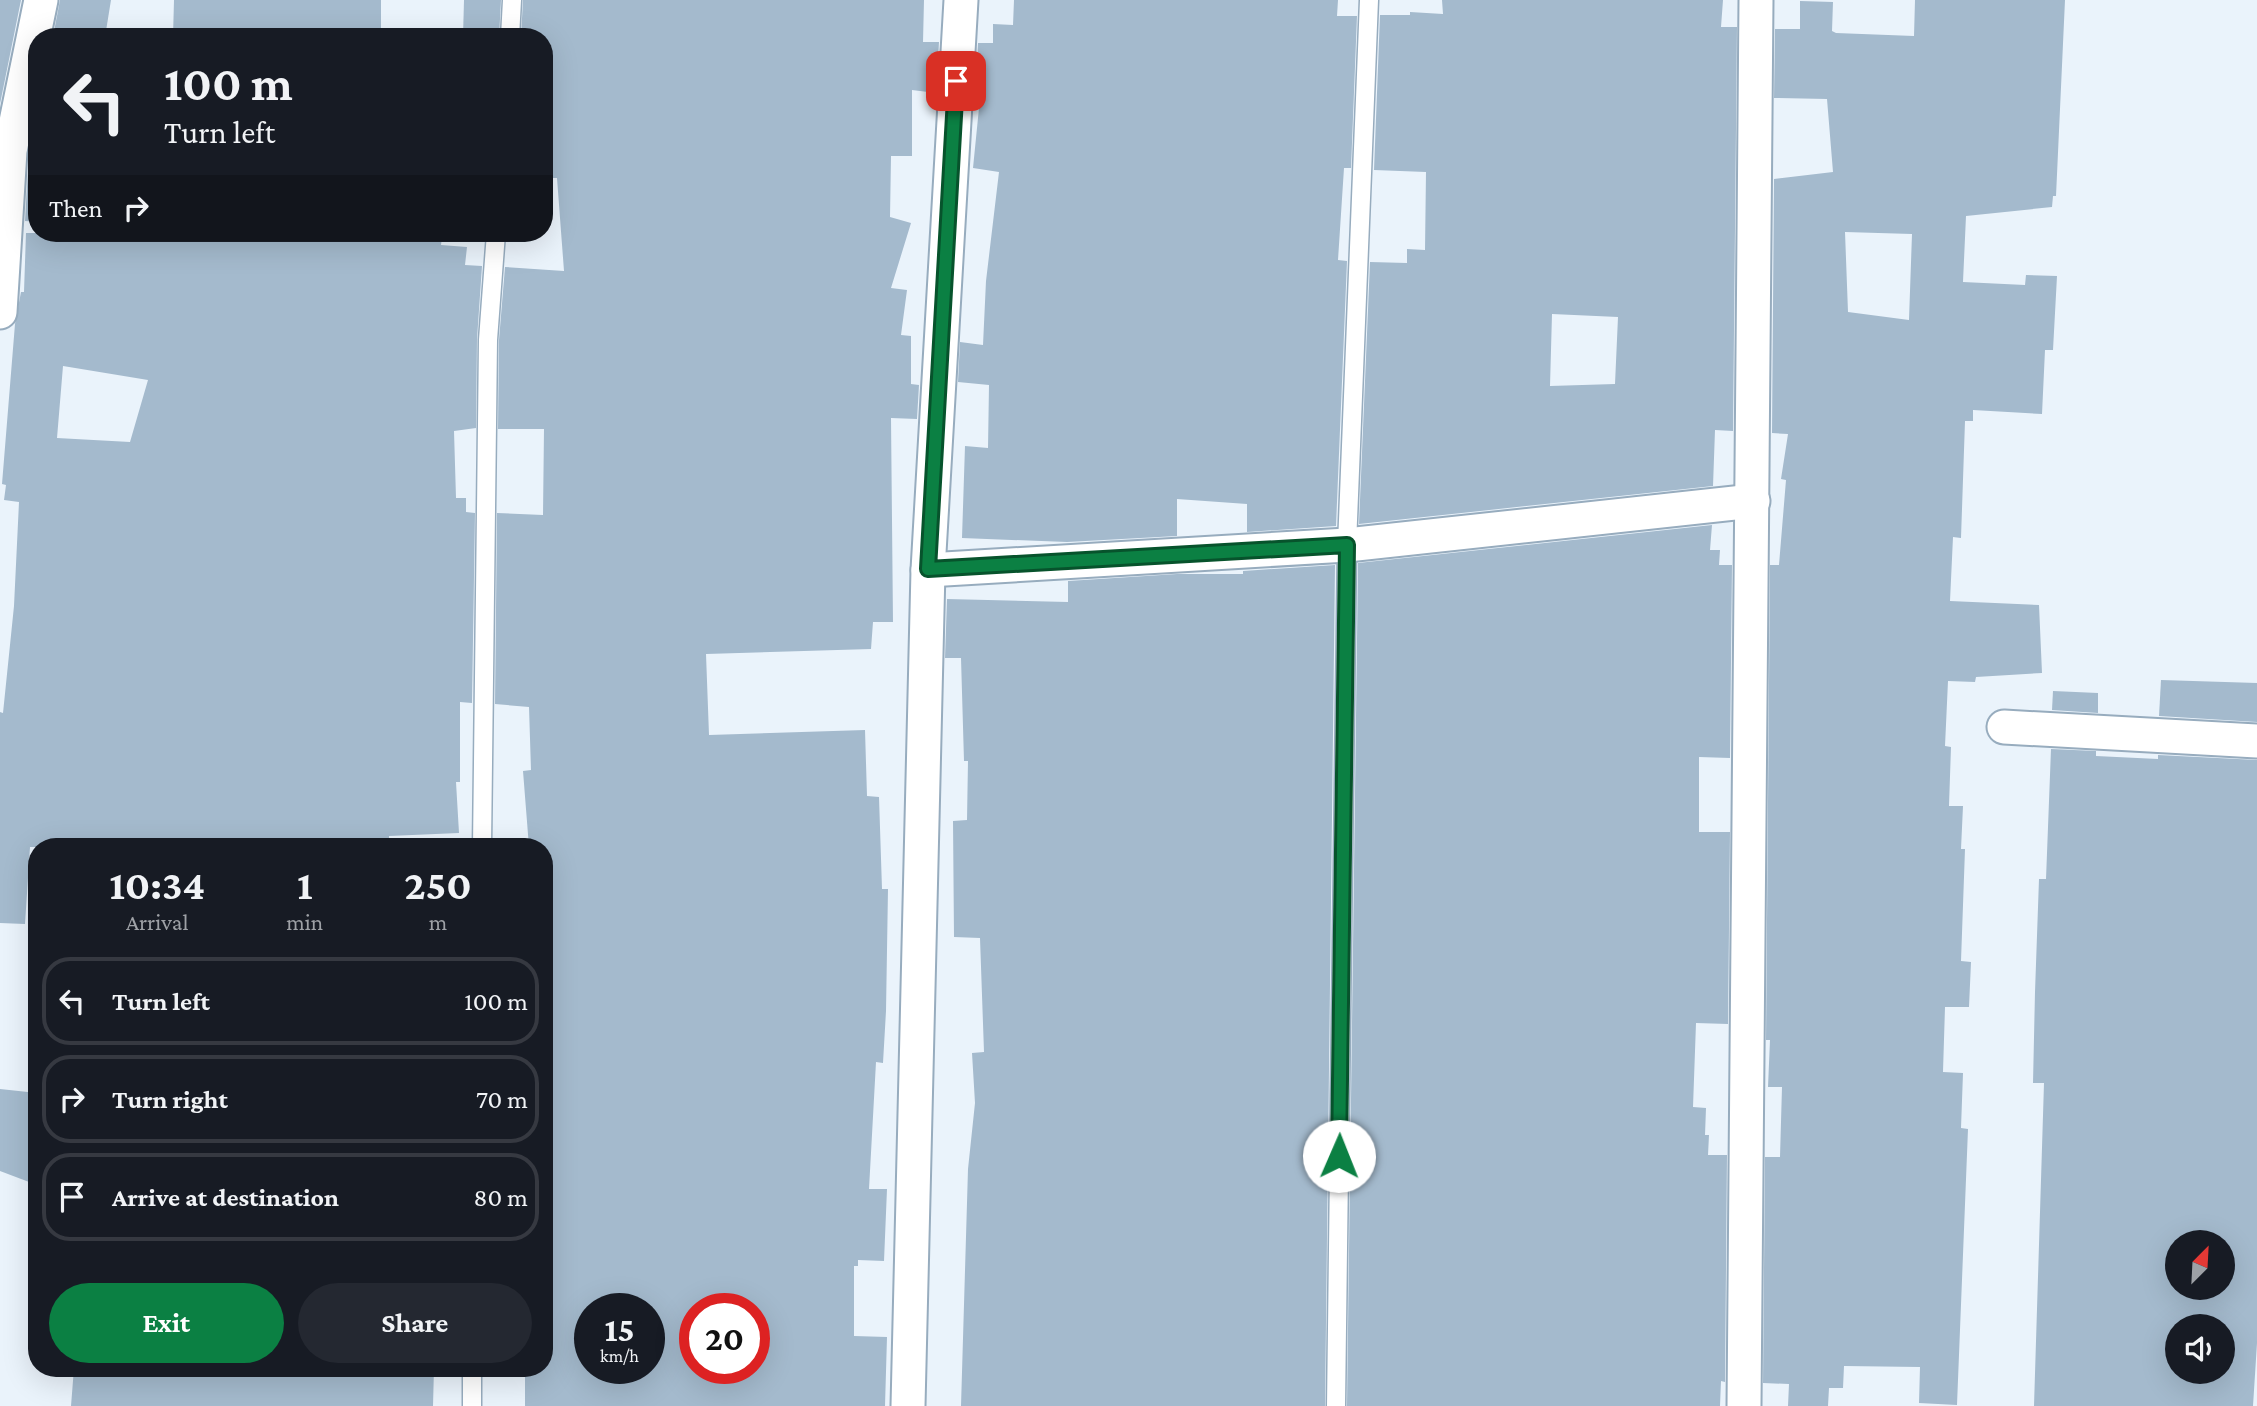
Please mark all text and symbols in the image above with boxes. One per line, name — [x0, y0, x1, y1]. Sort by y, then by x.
pin — [926, 51, 986, 111]
icon: left — [49, 56, 140, 147]
text: 100 m — [164, 56, 293, 111]
icon: arrive — [937, 62, 975, 100]
text: Turn left — [164, 114, 275, 150]
icon: right — [117, 189, 155, 227]
text: Then — [49, 194, 103, 223]
text: 10:34 — [109, 861, 205, 908]
text: 1 — [297, 861, 313, 908]
text: 250 — [404, 861, 472, 908]
text: Arrival — [126, 909, 188, 935]
text: min — [286, 909, 323, 935]
text: m — [429, 909, 447, 935]
icon: left — [53, 982, 91, 1020]
text: Turn left — [112, 987, 210, 1016]
text: 100 m — [464, 987, 528, 1016]
icon: right — [53, 1080, 91, 1118]
text: Turn right — [112, 1085, 228, 1114]
text: 70 m — [476, 1085, 528, 1114]
position arrow — [1302, 1119, 1376, 1193]
icon: arrive — [53, 1178, 91, 1216]
text: Arrive at destination — [112, 1183, 339, 1212]
text: 80 m — [474, 1183, 528, 1212]
north arrow — [2165, 1230, 2235, 1300]
map controls — [2165, 1230, 2235, 1384]
button: Exit — [49, 1283, 284, 1363]
button: Share — [298, 1283, 532, 1363]
speed limit sign: 20 — [679, 1293, 770, 1384]
text: 15 — [604, 1310, 635, 1349]
button: sound — [2165, 1314, 2235, 1384]
text: km/h — [600, 1346, 639, 1366]

